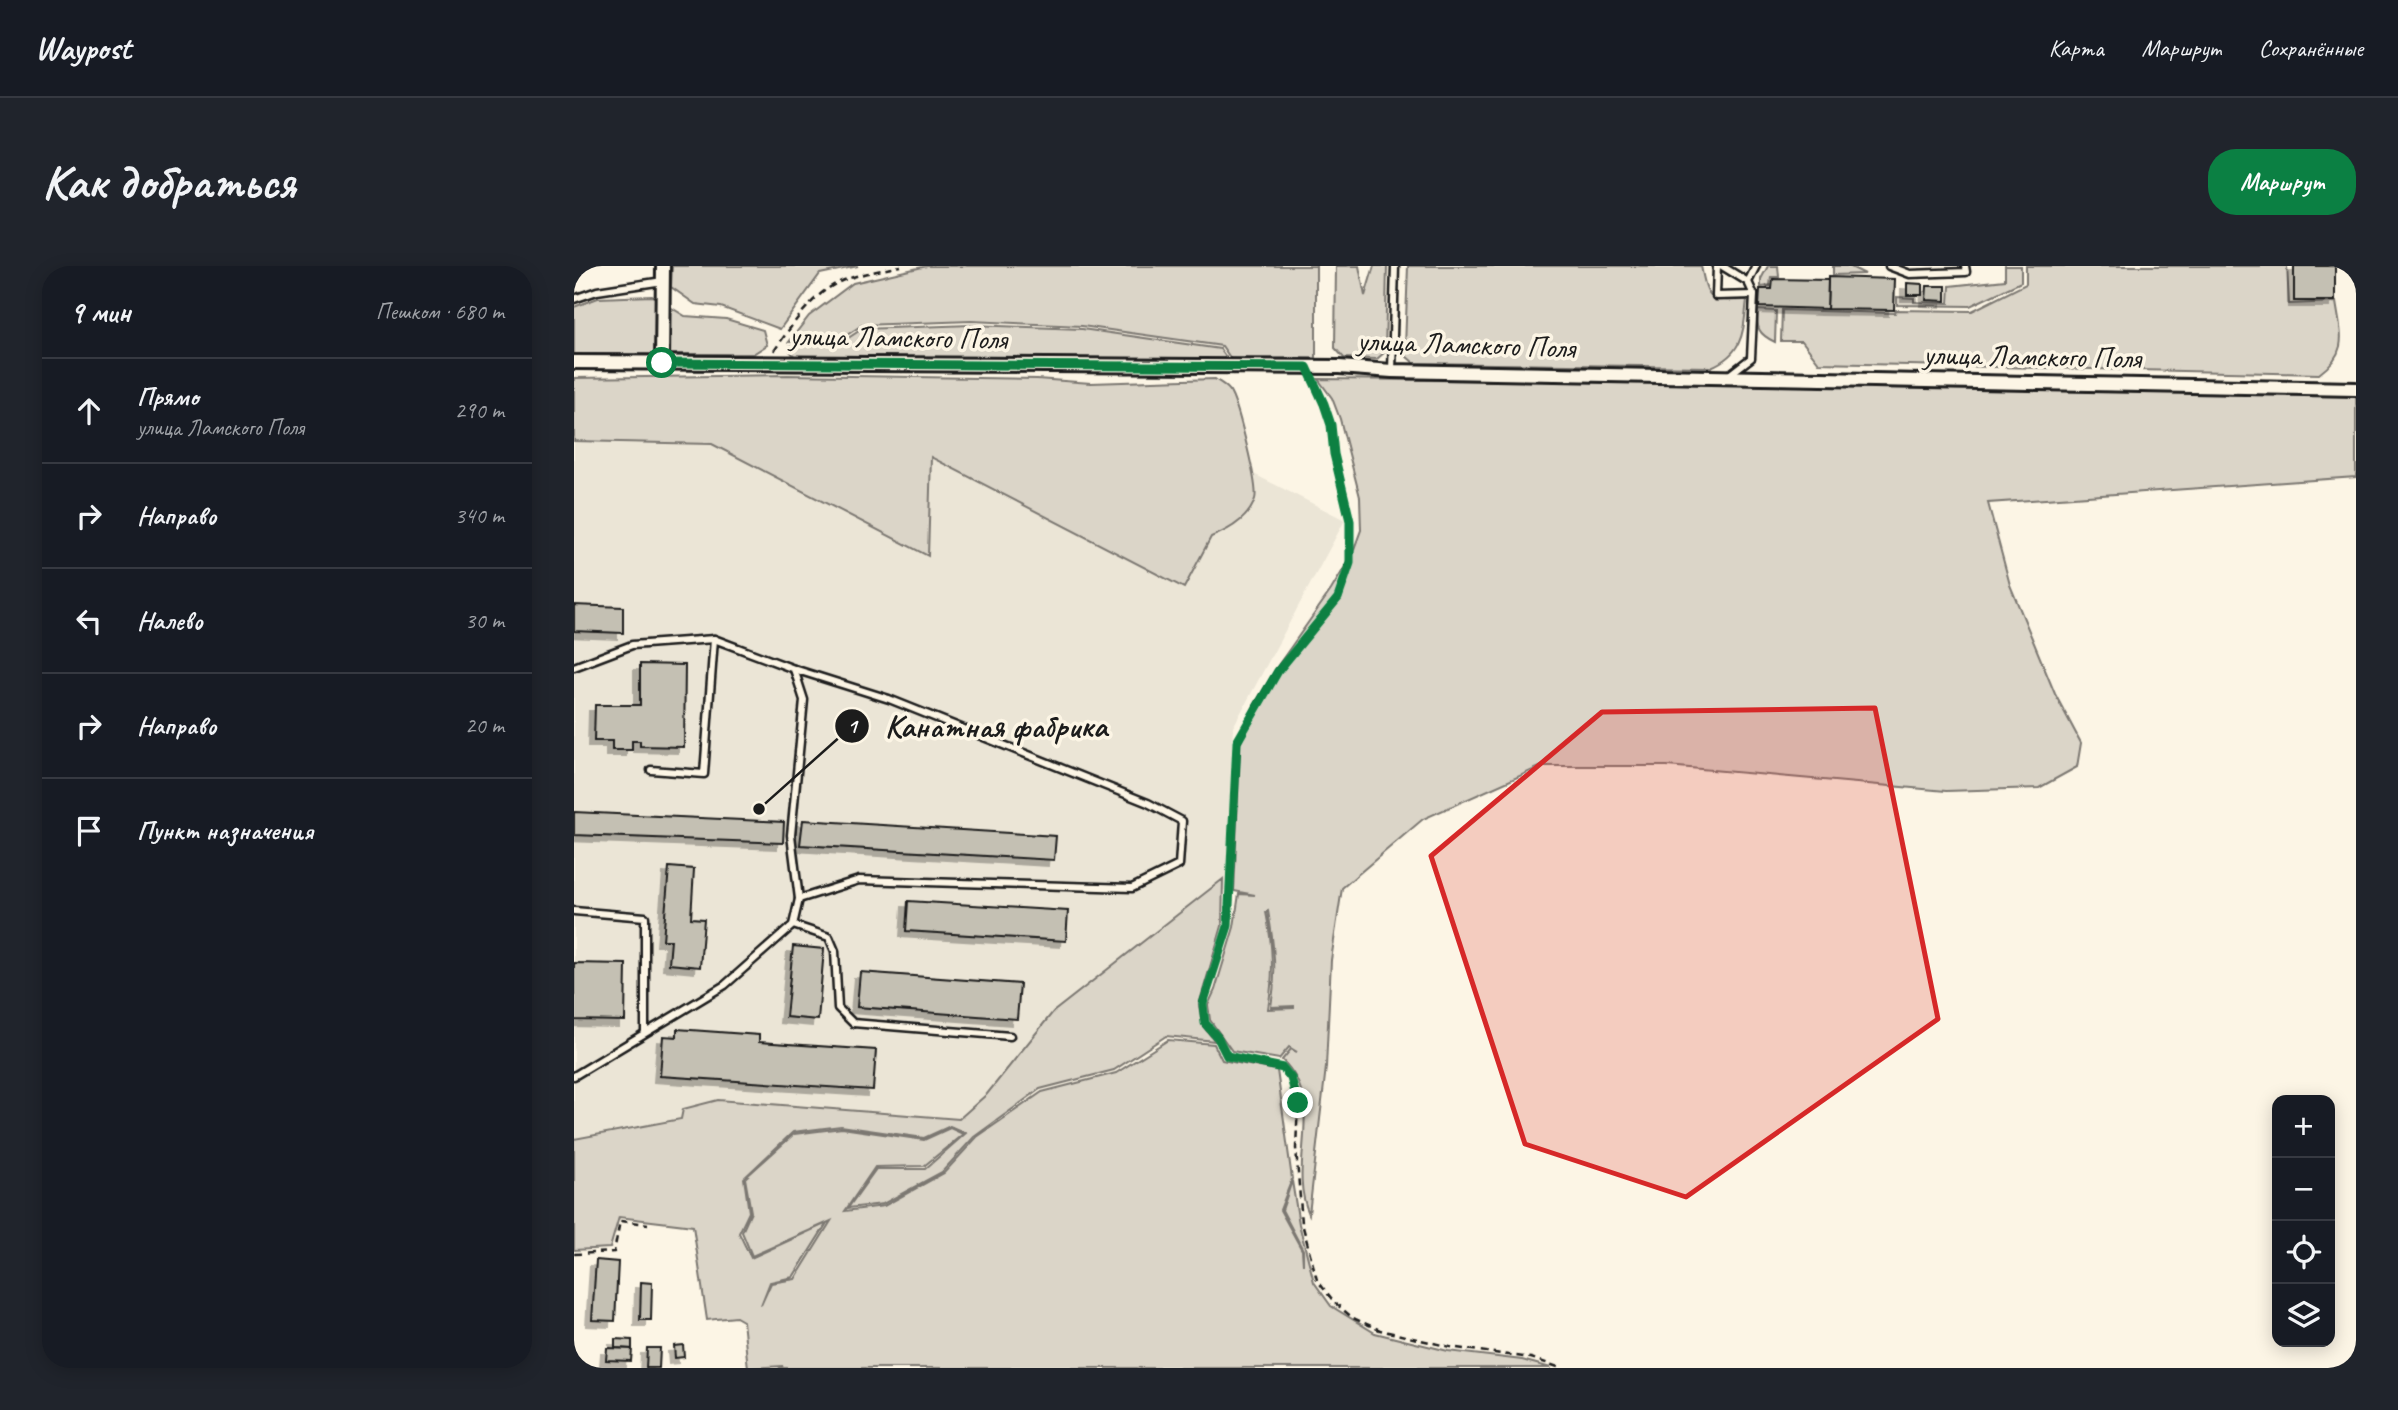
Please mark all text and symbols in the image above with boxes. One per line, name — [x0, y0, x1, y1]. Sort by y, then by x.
text: Waypost — [35, 27, 131, 69]
text: Карта — [2049, 33, 2104, 63]
text: Маршрут — [2142, 33, 2221, 63]
text: Сохранённые — [2259, 33, 2363, 63]
button: Маршрут — [2208, 149, 2356, 215]
text: Как добраться — [42, 151, 295, 213]
text: 9 мин — [70, 293, 131, 331]
text: Пешком · 680 m — [376, 297, 504, 326]
street label: улица Ламского Поля — [787, 316, 1010, 358]
street label: улица Ламского Поля — [1355, 321, 1578, 367]
street label: улица Ламского Поля — [1921, 335, 2144, 377]
route start — [646, 347, 677, 378]
text: Прямо — [137, 380, 199, 413]
icon: ahead — [70, 392, 108, 430]
text: 290 m — [455, 396, 504, 425]
text: улица Ламского Поля — [137, 413, 304, 442]
icon: right — [70, 497, 108, 535]
text: Направо — [137, 499, 216, 532]
text: 340 m — [455, 501, 504, 530]
icon: left — [70, 602, 108, 640]
text: Налево — [137, 604, 203, 637]
text: 30 m — [465, 606, 504, 635]
callout: Канатная фабрика — [834, 700, 1122, 753]
text: Канатная фабрика — [885, 706, 1110, 747]
icon: right — [70, 707, 108, 745]
text: Направо — [137, 709, 216, 742]
text: 20 m — [465, 711, 504, 740]
text: 1 — [847, 713, 859, 739]
icon: arrive — [70, 812, 108, 850]
text: Пункт назначения — [137, 814, 313, 847]
route end — [1282, 1087, 1313, 1118]
map controls — [2272, 1095, 2335, 1347]
button: + — [2272, 1095, 2335, 1158]
button: − — [2272, 1158, 2335, 1221]
button: locate — [2272, 1221, 2335, 1284]
button: layers — [2272, 1284, 2335, 1347]

